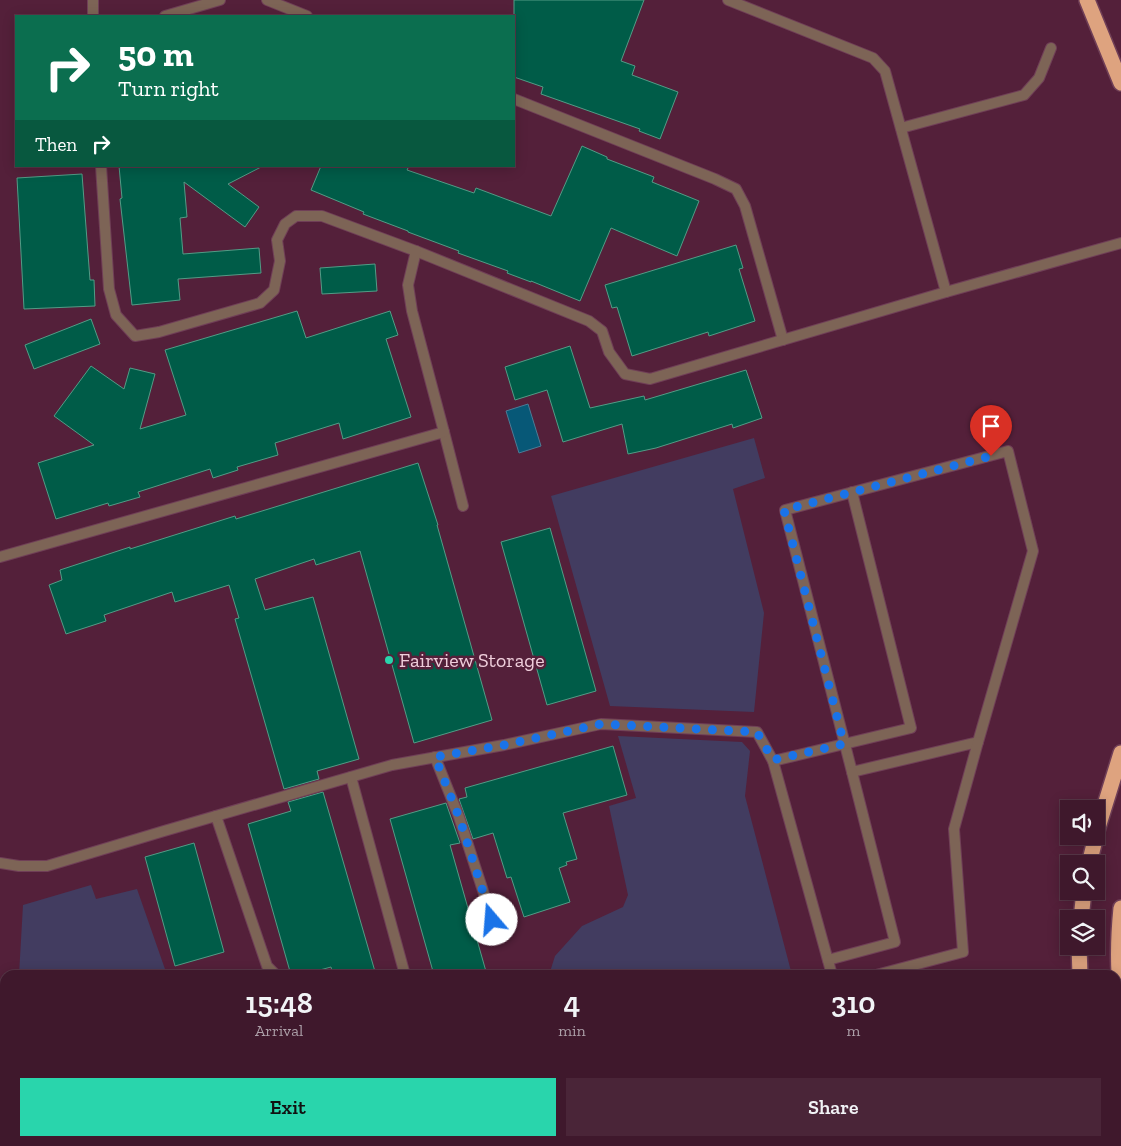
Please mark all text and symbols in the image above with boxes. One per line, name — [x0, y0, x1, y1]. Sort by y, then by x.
text: 50 m — [118, 33, 194, 75]
icon: right — [35, 35, 100, 100]
text: Turn right — [118, 75, 219, 102]
icon: right — [87, 130, 115, 158]
text: Then — [35, 133, 77, 156]
pin — [970, 405, 1012, 456]
icon: arrive — [977, 412, 1005, 440]
place label: Fairview Storage — [399, 648, 545, 672]
marker: Fairview Storage — [383, 654, 395, 666]
map controls — [1060, 800, 1105, 955]
button: sound — [1060, 800, 1105, 845]
button: search — [1060, 855, 1105, 900]
position arrow — [465, 893, 517, 945]
button: layers — [1060, 910, 1105, 955]
text: 15:48 — [245, 985, 313, 1021]
text: 4 — [564, 985, 580, 1021]
text: 310 — [831, 985, 876, 1021]
text: Arrival — [255, 1021, 303, 1040]
text: min — [558, 1021, 586, 1040]
text: m — [846, 1021, 860, 1040]
button: Exit — [20, 1078, 556, 1136]
button: Share — [566, 1078, 1101, 1136]

